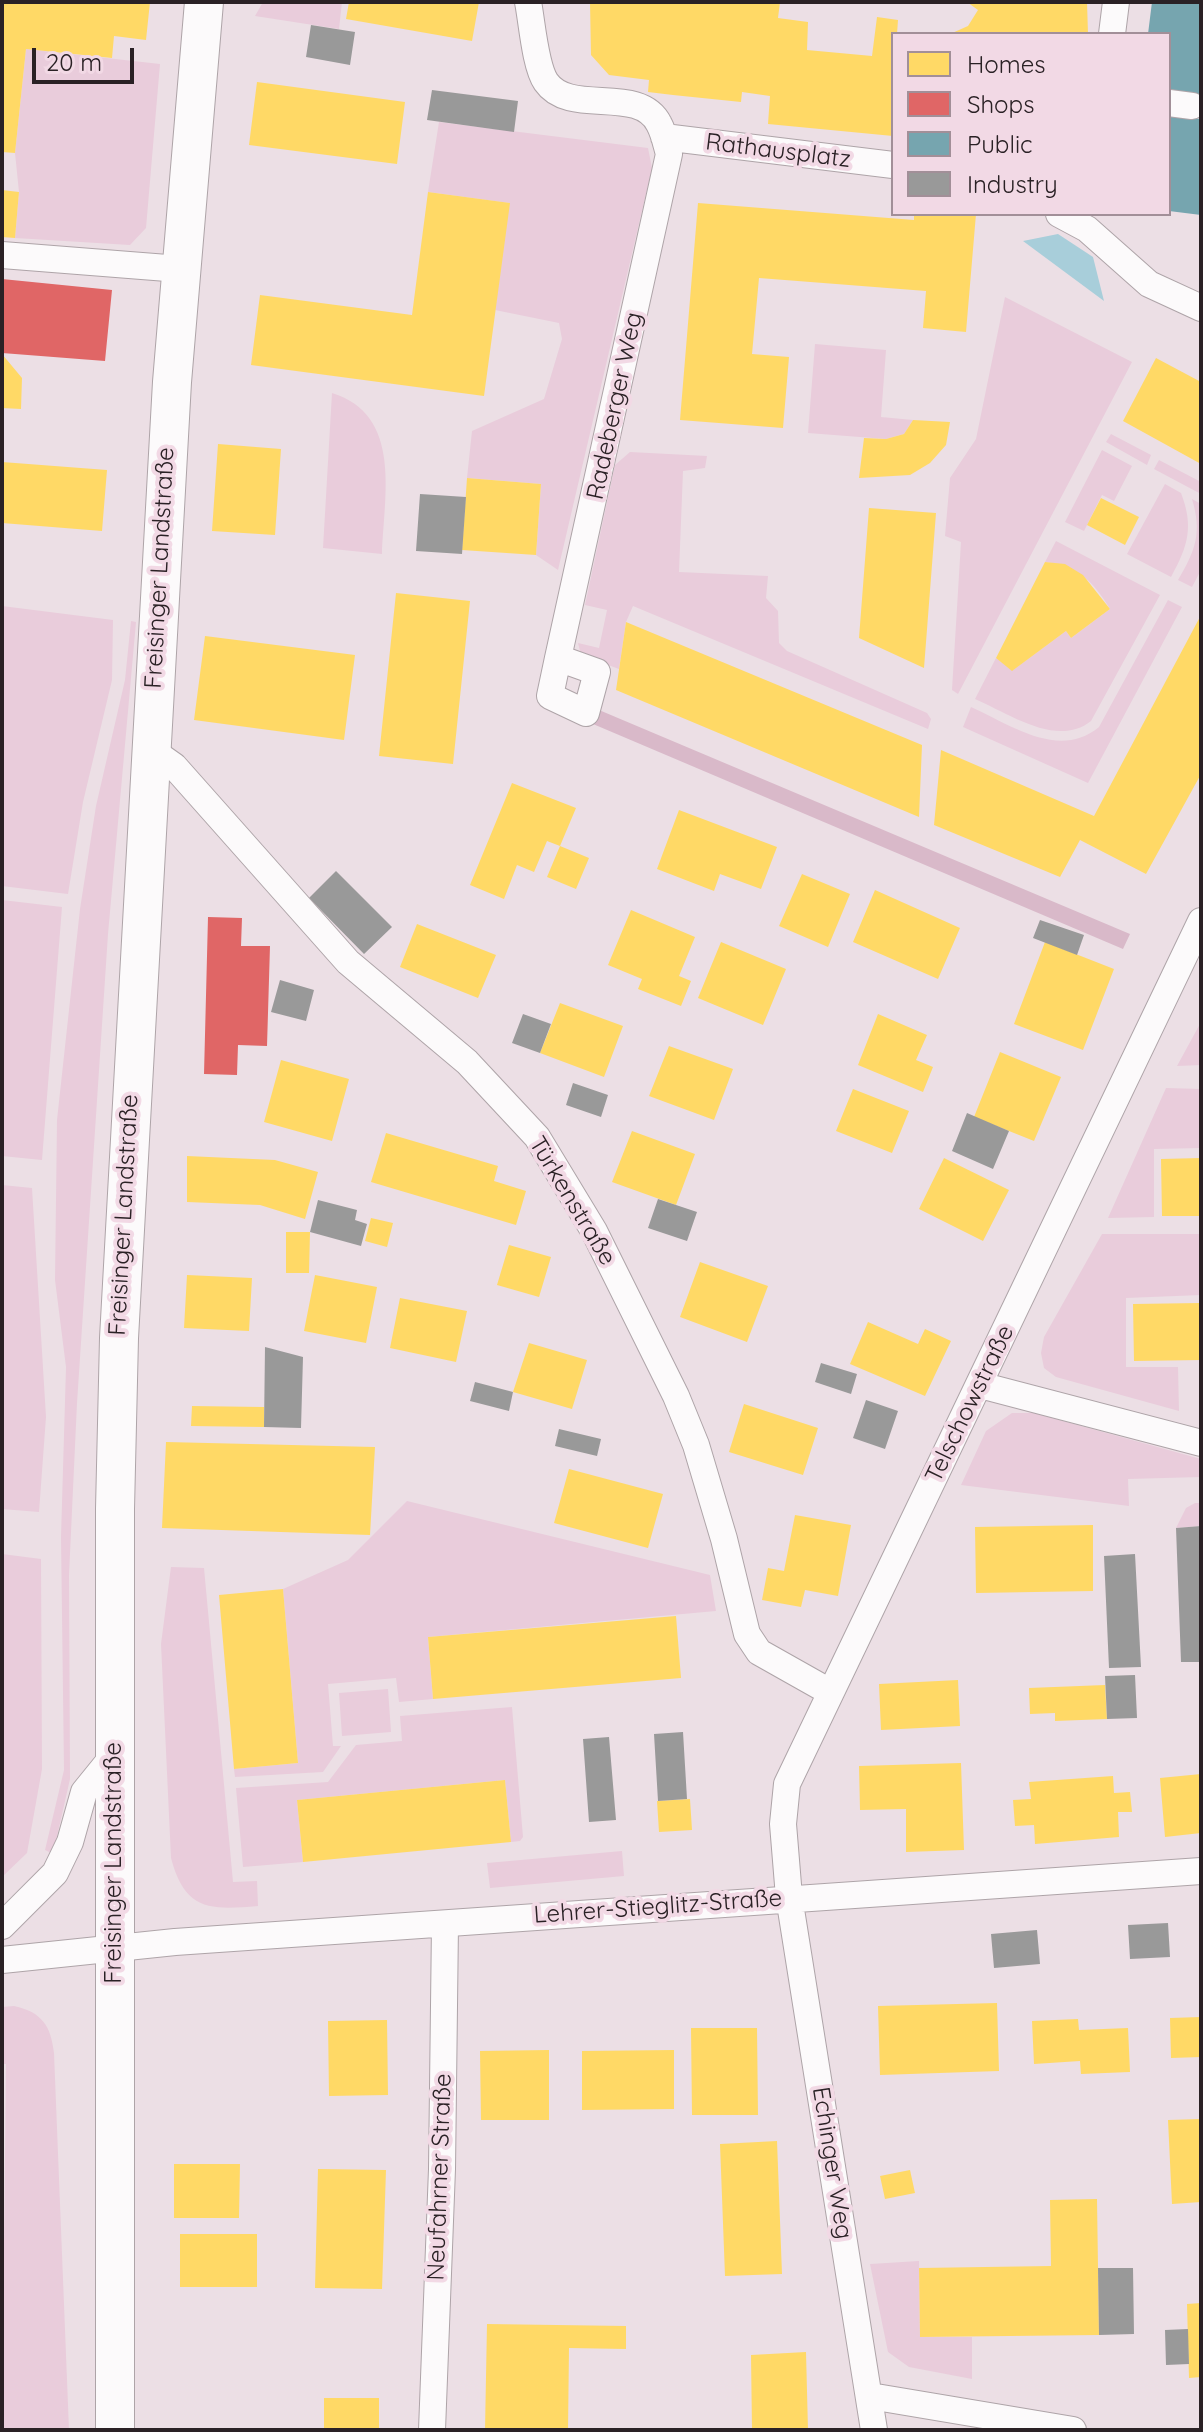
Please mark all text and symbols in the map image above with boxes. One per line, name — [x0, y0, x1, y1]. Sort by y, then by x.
scale bar — [36, 32, 138, 82]
legend — [891, 32, 1171, 216]
text: 20 m — [46, 47, 102, 77]
text: Homes — [967, 49, 1045, 79]
text: Shops — [967, 89, 1034, 119]
street label: Rathausplatz — [704, 128, 852, 174]
text: Public — [967, 129, 1032, 159]
text: Industry — [967, 169, 1058, 199]
street label: Radeberger Weg — [581, 310, 649, 502]
street label: Freisinger Landstraße — [139, 447, 181, 689]
street label: Freisinger Landstraße — [103, 1094, 145, 1336]
street label: Türkenstraße — [522, 1131, 622, 1271]
street label: Telschowstraße — [919, 1321, 1021, 1487]
street label: Freisinger Landstraße — [100, 1742, 128, 1984]
street label: Lehrer-Stieglitz-Straße — [533, 1884, 783, 1930]
street label: Neufahrner Straße — [422, 2073, 458, 2281]
street label: Echinger Weg — [806, 2085, 858, 2241]

